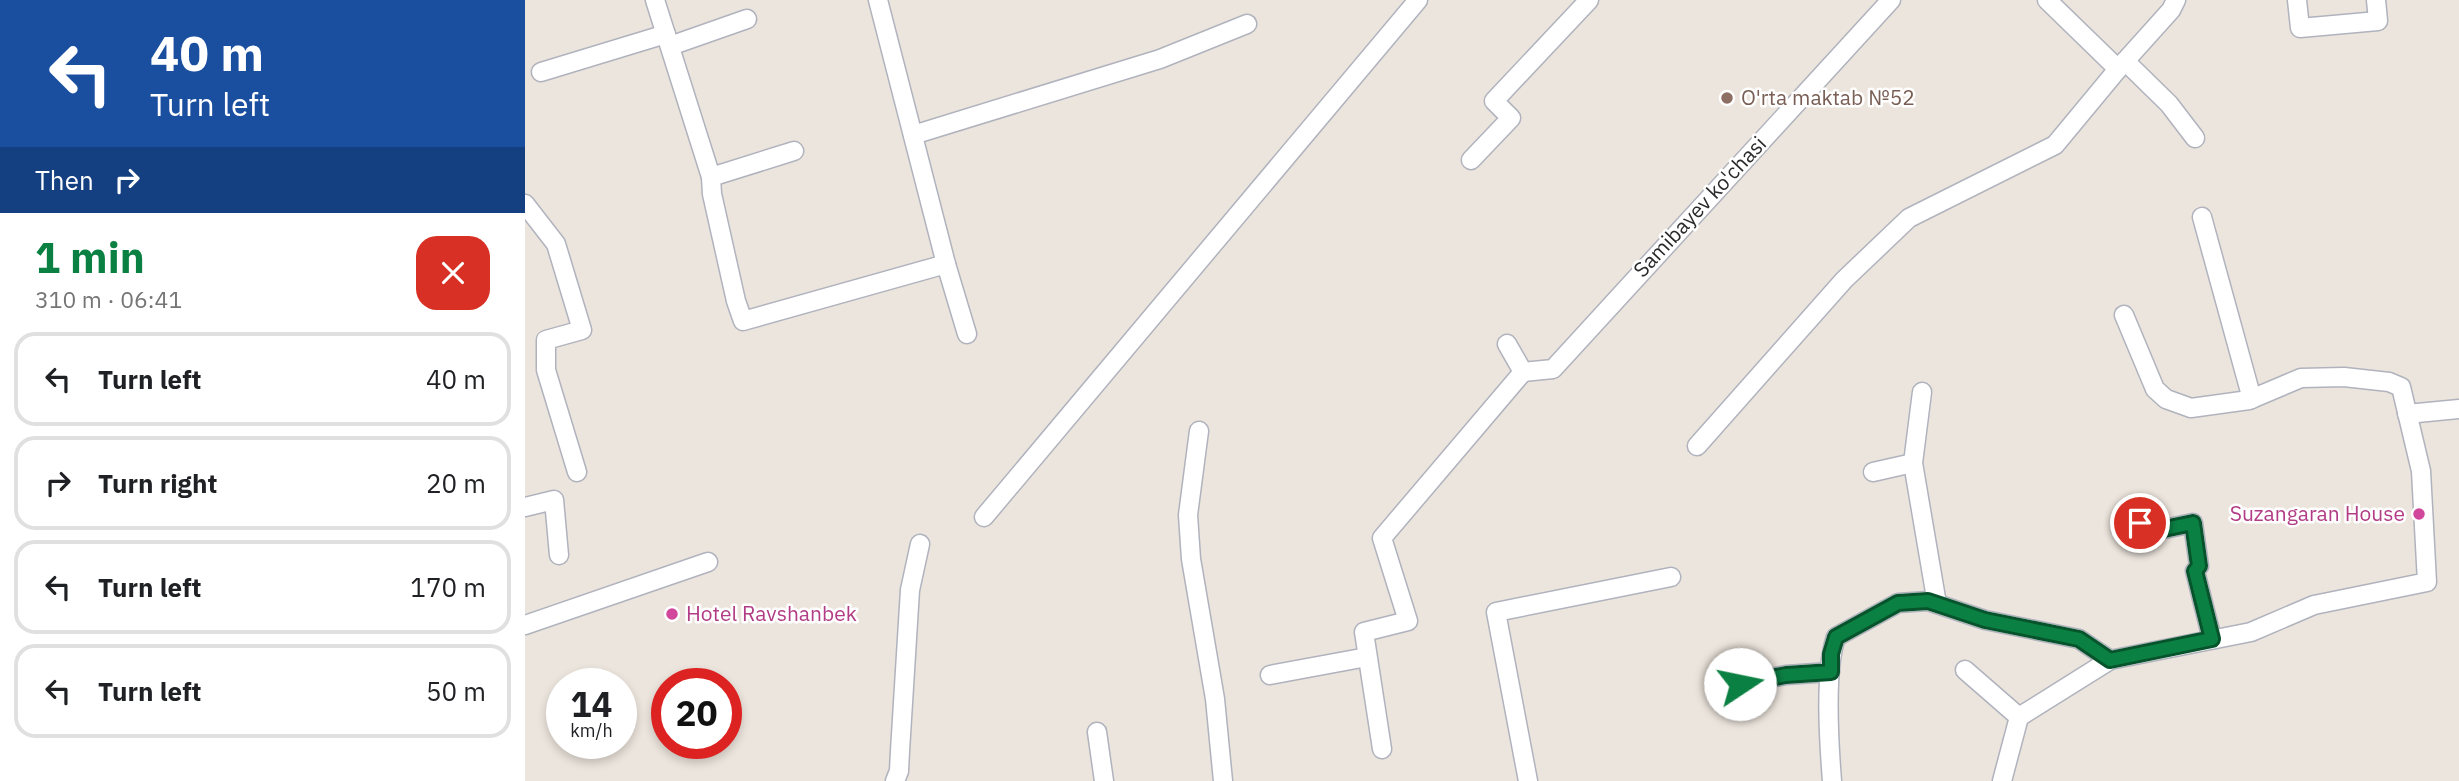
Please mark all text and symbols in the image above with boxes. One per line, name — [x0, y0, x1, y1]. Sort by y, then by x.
text: 40 m — [150, 21, 264, 84]
icon: left — [35, 28, 126, 119]
text: Turn left — [150, 83, 270, 125]
place label: O'rta maktab №52 — [1741, 83, 1915, 111]
marker: O'rta maktab №52 — [1719, 90, 1735, 106]
street label: Samibayev ko'chasi — [1627, 130, 1772, 283]
icon: right — [108, 161, 146, 199]
text: Then — [35, 163, 94, 197]
text: 1 min — [35, 230, 145, 285]
button: close — [416, 236, 490, 310]
text: 310 m · 06:41 — [35, 284, 182, 314]
icon: left — [39, 360, 77, 398]
text: Turn left — [98, 362, 201, 396]
text: 40 m — [426, 362, 486, 396]
icon: right — [39, 464, 77, 502]
text: Turn right — [98, 466, 217, 500]
text: 20 m — [426, 466, 486, 500]
pin — [2110, 493, 2170, 553]
place label: Suzangaran House — [2230, 499, 2405, 527]
icon: arrive — [2121, 504, 2159, 542]
marker: Suzangaran House — [2411, 506, 2427, 522]
icon: left — [39, 568, 77, 606]
text: Turn left — [98, 570, 201, 604]
text: 170 m — [410, 570, 486, 604]
place label: Hotel Ravshanbek — [686, 599, 857, 627]
marker: Hotel Ravshanbek — [664, 606, 680, 622]
position arrow — [1703, 647, 1777, 721]
speed limit sign: 20 — [651, 668, 742, 759]
icon: left — [39, 672, 77, 710]
text: Turn left — [98, 674, 201, 708]
text: 50 m — [426, 674, 486, 708]
text: 14 — [570, 681, 613, 727]
text: km/h — [570, 719, 613, 742]

